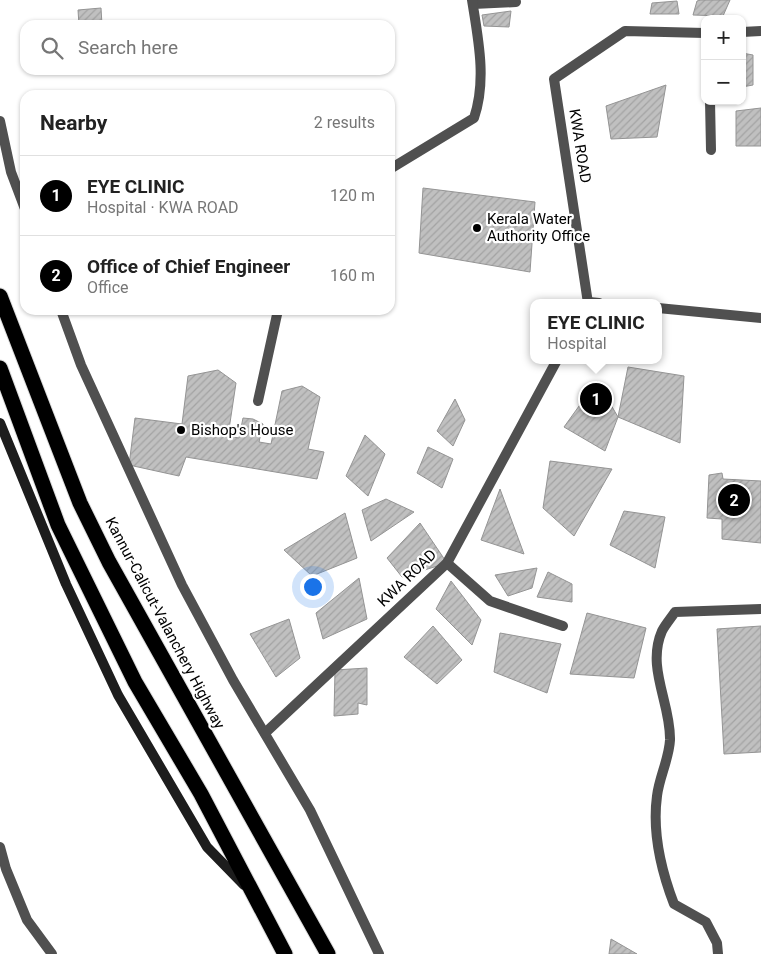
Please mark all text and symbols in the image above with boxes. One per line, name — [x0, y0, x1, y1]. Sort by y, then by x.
map controls — [701, 15, 746, 105]
button: + — [701, 15, 746, 60]
search box — [20, 20, 395, 75]
icon: search — [38, 34, 66, 62]
text: Search here — [78, 36, 178, 59]
button: − — [701, 60, 746, 105]
street label: KWA ROAD — [565, 108, 595, 184]
text: Nearby — [40, 111, 107, 135]
text: 2 results — [314, 113, 375, 132]
text: EYE CLINIC — [87, 175, 185, 198]
text: 1 — [51, 186, 61, 205]
text: 120 m — [330, 186, 375, 205]
text: Hospital · KWA ROAD — [87, 198, 239, 217]
place label: Kerala Water Authority Office — [487, 210, 590, 245]
marker: Kerala Water Authority Office — [471, 222, 483, 234]
text: Office of Chief Engineer — [87, 255, 290, 278]
text: 2 — [51, 266, 61, 285]
text: 160 m — [330, 266, 375, 285]
text: Office — [87, 278, 129, 297]
popup — [530, 299, 662, 364]
text: EYE CLINIC — [547, 311, 645, 334]
text: Hospital — [547, 334, 607, 353]
pin: 1 — [580, 380, 612, 418]
place label: Bishop's House — [191, 421, 294, 439]
marker: Bishop's House — [175, 424, 187, 436]
pin: 2 — [718, 481, 750, 519]
street label: Kannur-Calicut-Valanchery Highway — [101, 514, 229, 732]
street label: KWA ROAD — [374, 545, 440, 611]
your location — [300, 574, 326, 600]

